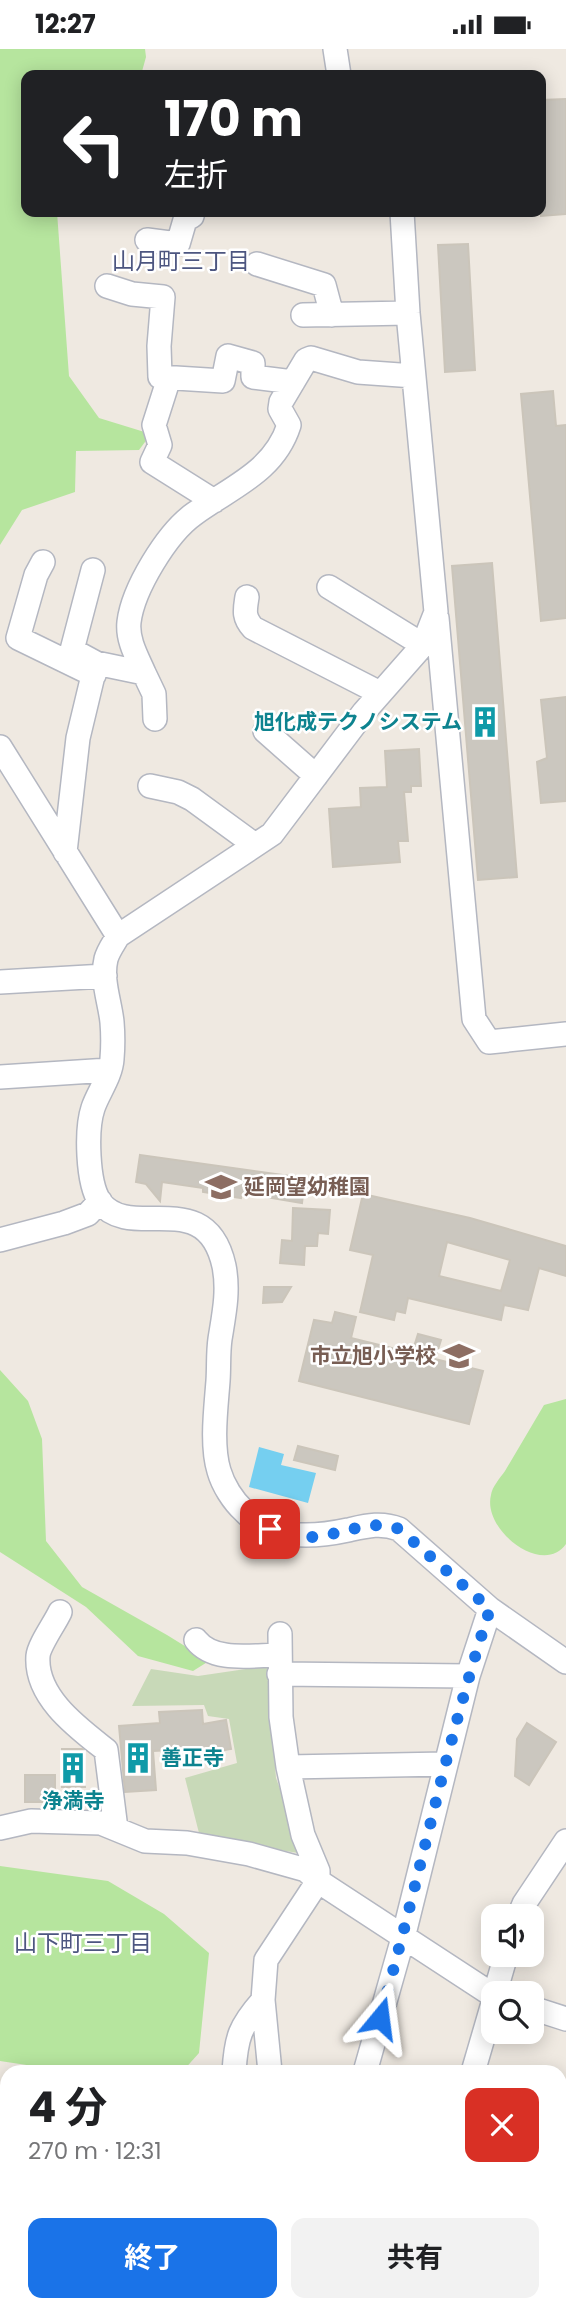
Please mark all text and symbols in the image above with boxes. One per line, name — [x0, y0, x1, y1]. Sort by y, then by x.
text: 12:27 — [35, 6, 96, 42]
text: 170 m — [164, 85, 303, 153]
icon: left — [49, 98, 140, 189]
text: 左折 — [164, 152, 228, 197]
district label: 山月町三丁目 — [112, 245, 250, 277]
building icon: 旭化成テクノシステム — [468, 705, 502, 739]
place label: 旭化成テクノシステム — [254, 707, 462, 736]
school or university icon: 延岡望幼稚園 — [204, 1170, 238, 1204]
place label: 延岡望幼稚園 — [244, 1172, 370, 1201]
school or university icon: 市立旭小学校 — [442, 1339, 476, 1373]
place label: 市立旭小学校 — [310, 1341, 436, 1370]
pin — [240, 1499, 300, 1559]
icon: arrive — [251, 1510, 289, 1548]
building icon: 善正寺 — [121, 1741, 155, 1775]
place label: 善正寺 — [161, 1743, 224, 1772]
building icon: 浄満寺 — [56, 1751, 90, 1785]
place label: 浄満寺 — [42, 1786, 105, 1815]
map controls — [481, 1904, 544, 2044]
button: sound — [481, 1904, 544, 1967]
district label: 山下町三丁目 — [14, 1927, 152, 1959]
position arrow — [343, 1981, 417, 2055]
button: search — [481, 1981, 544, 2044]
text: 4 分 — [28, 2078, 107, 2137]
button: close — [465, 2088, 539, 2162]
text: 270 m · 12:31 — [28, 2135, 162, 2167]
button: 終了 — [28, 2218, 277, 2298]
button: 共有 — [291, 2218, 539, 2298]

